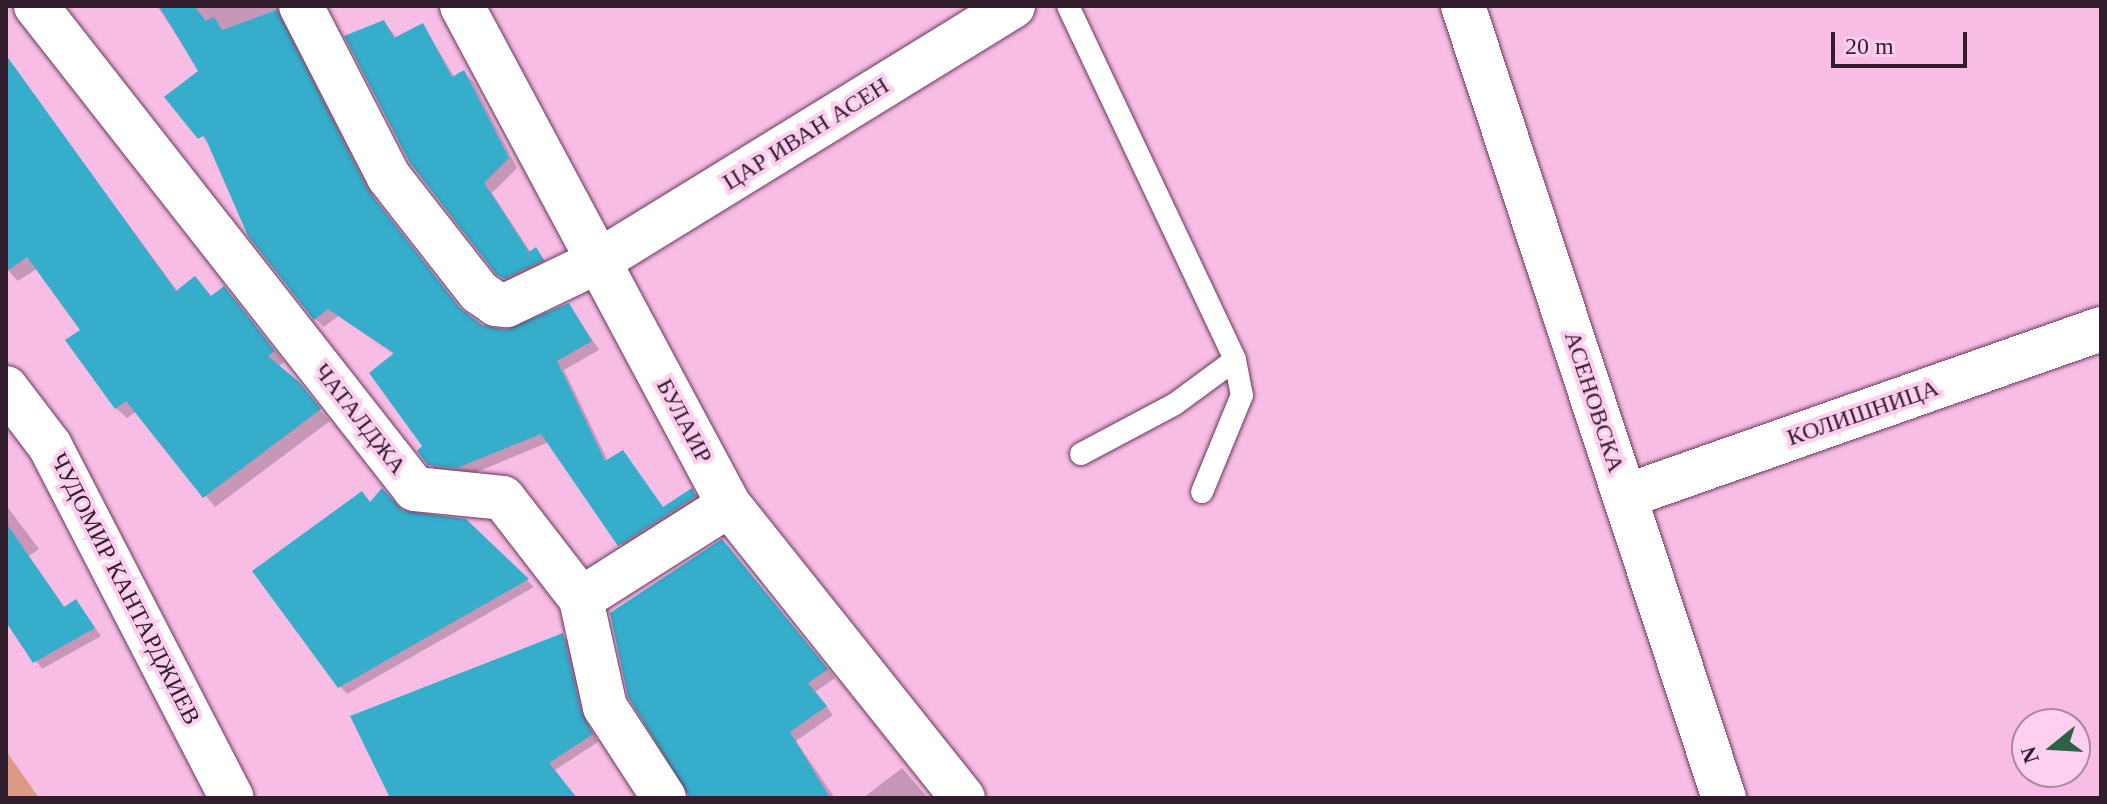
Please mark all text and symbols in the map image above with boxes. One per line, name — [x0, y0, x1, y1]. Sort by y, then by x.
scale bar — [1835, 16, 1971, 66]
text: 20 m — [1845, 33, 1894, 59]
street label: ЦАР ИВАН АСЕН — [718, 71, 894, 197]
street label: АСЕНОВСКА — [1558, 328, 1630, 476]
street label: ЧАТАЛДЖА — [308, 358, 412, 480]
street label: БУЛАИР — [650, 374, 718, 468]
street label: КОЛИШНИЦА — [1783, 374, 1943, 452]
street label: ЧУДОМИР КАНТАРДЖИЕВ — [44, 448, 206, 730]
north arrow — [2011, 708, 2091, 788]
text: N — [2015, 744, 2044, 766]

